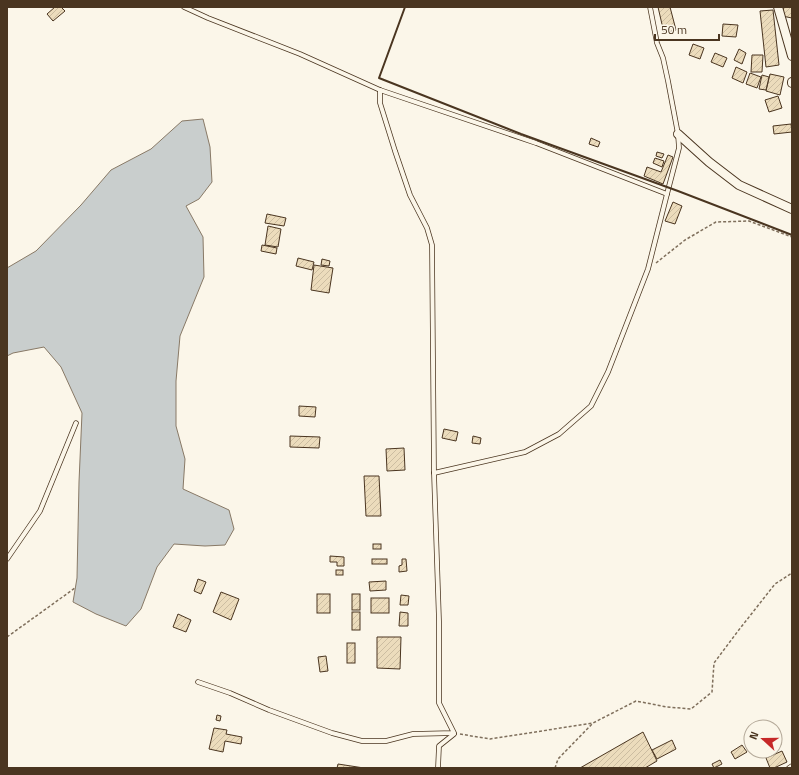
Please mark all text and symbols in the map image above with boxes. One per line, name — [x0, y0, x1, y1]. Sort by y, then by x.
scale bar — [655, 16, 719, 42]
text: 50 m — [661, 20, 687, 39]
north arrow — [743, 719, 783, 759]
text: N — [745, 729, 762, 742]

